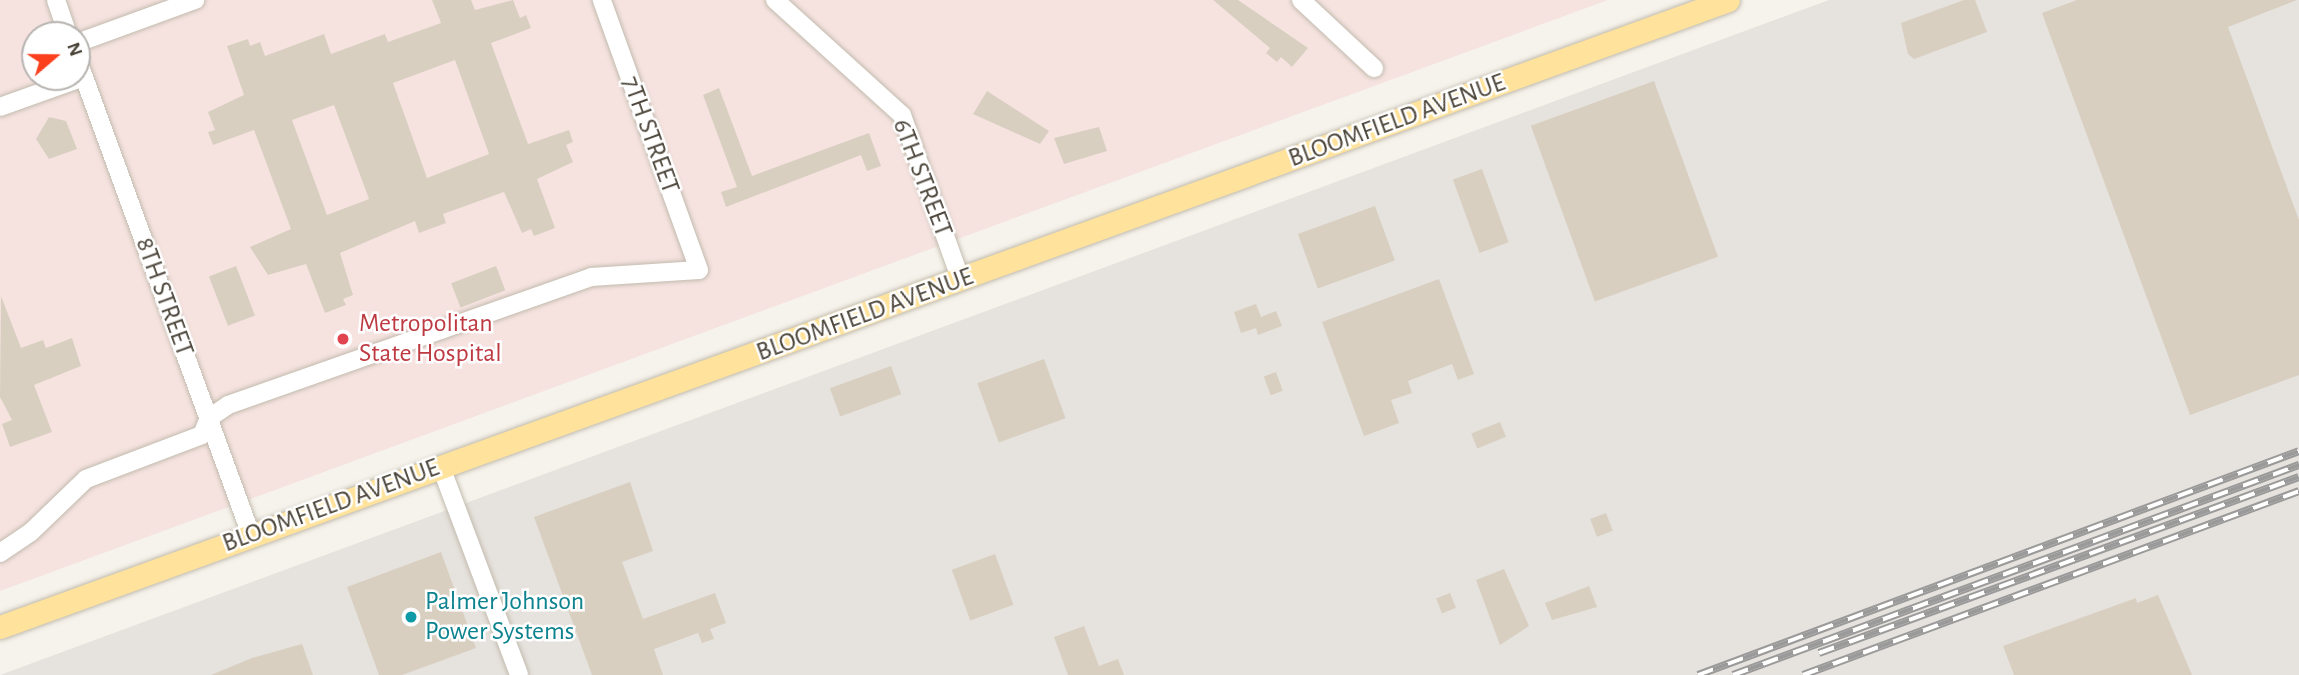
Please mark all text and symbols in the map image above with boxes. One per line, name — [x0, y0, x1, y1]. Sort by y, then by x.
north arrow — [21, 21, 91, 91]
text: N — [63, 40, 86, 59]
street label: BLOOMFIELD AVENUE — [1284, 67, 1510, 175]
street label: 7TH STREET — [614, 72, 686, 198]
street label: 6TH STREET — [885, 115, 959, 241]
street label: 8TH STREET — [128, 233, 200, 361]
street label: BLOOMFIELD AVENUE — [752, 261, 978, 369]
place label: Metropolitan State Hospital — [359, 308, 502, 370]
marker: Metropolitan State Hospital — [333, 329, 353, 349]
street label: BLOOMFIELD AVENUE — [218, 452, 444, 560]
place label: Palmer Johnson Power Systems — [425, 586, 584, 648]
marker: Palmer Johnson Power Systems — [403, 609, 419, 625]

